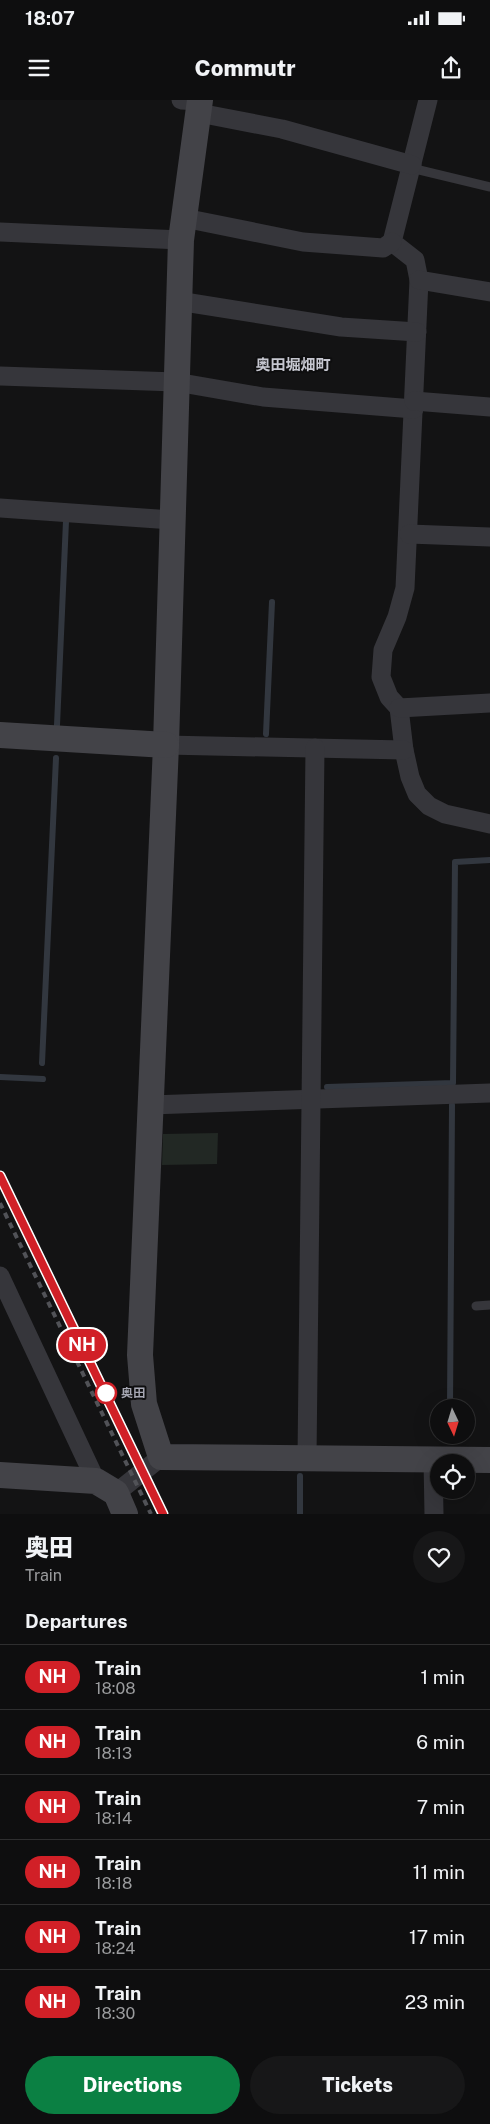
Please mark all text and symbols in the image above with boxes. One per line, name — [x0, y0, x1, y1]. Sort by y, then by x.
text: 18:07 — [25, 7, 75, 29]
icon: menu — [25, 54, 53, 82]
icon: share — [437, 54, 465, 82]
text: Commutr — [195, 55, 295, 81]
district label: 奥田堀畑町 — [255, 356, 331, 373]
line badge: NH — [59, 1329, 104, 1361]
text: NH — [68, 1334, 96, 1355]
marker: 奥田 — [95, 1382, 117, 1404]
place label: 奥田 — [121, 1386, 145, 1400]
north arrow — [430, 1399, 475, 1444]
map controls — [430, 1399, 475, 1499]
button: locate — [430, 1454, 475, 1499]
button: heart — [413, 1531, 465, 1583]
text: 奥田 — [25, 1533, 73, 1561]
text: Train — [25, 1566, 62, 1585]
text: Departures — [25, 1610, 128, 1632]
text: Train — [95, 1657, 141, 1679]
text: NH — [39, 1666, 66, 1687]
text: 1 min — [420, 1666, 465, 1688]
text: 18:08 — [95, 1679, 136, 1698]
text: Train — [95, 1722, 141, 1744]
text: NH — [39, 1731, 66, 1752]
text: 6 min — [416, 1731, 465, 1753]
text: 18:13 — [95, 1744, 132, 1763]
text: Train — [95, 1787, 141, 1809]
text: NH — [39, 1796, 66, 1817]
text: 7 min — [417, 1796, 465, 1818]
text: 18:14 — [95, 1809, 132, 1828]
text: Train — [95, 1852, 141, 1874]
text: NH — [39, 1861, 66, 1882]
text: 11 min — [413, 1861, 465, 1883]
text: 18:18 — [95, 1874, 132, 1893]
text: Train — [95, 1917, 141, 1939]
text: NH — [39, 1926, 66, 1947]
text: 17 min — [409, 1926, 465, 1948]
text: 18:24 — [95, 1939, 135, 1958]
text: Train — [95, 1982, 141, 2004]
text: NH — [39, 1991, 66, 2012]
text: 23 min — [405, 1991, 465, 2013]
text: 18:30 — [95, 2004, 135, 2023]
button: Directions — [25, 2056, 240, 2114]
button: Tickets — [250, 2056, 465, 2114]

